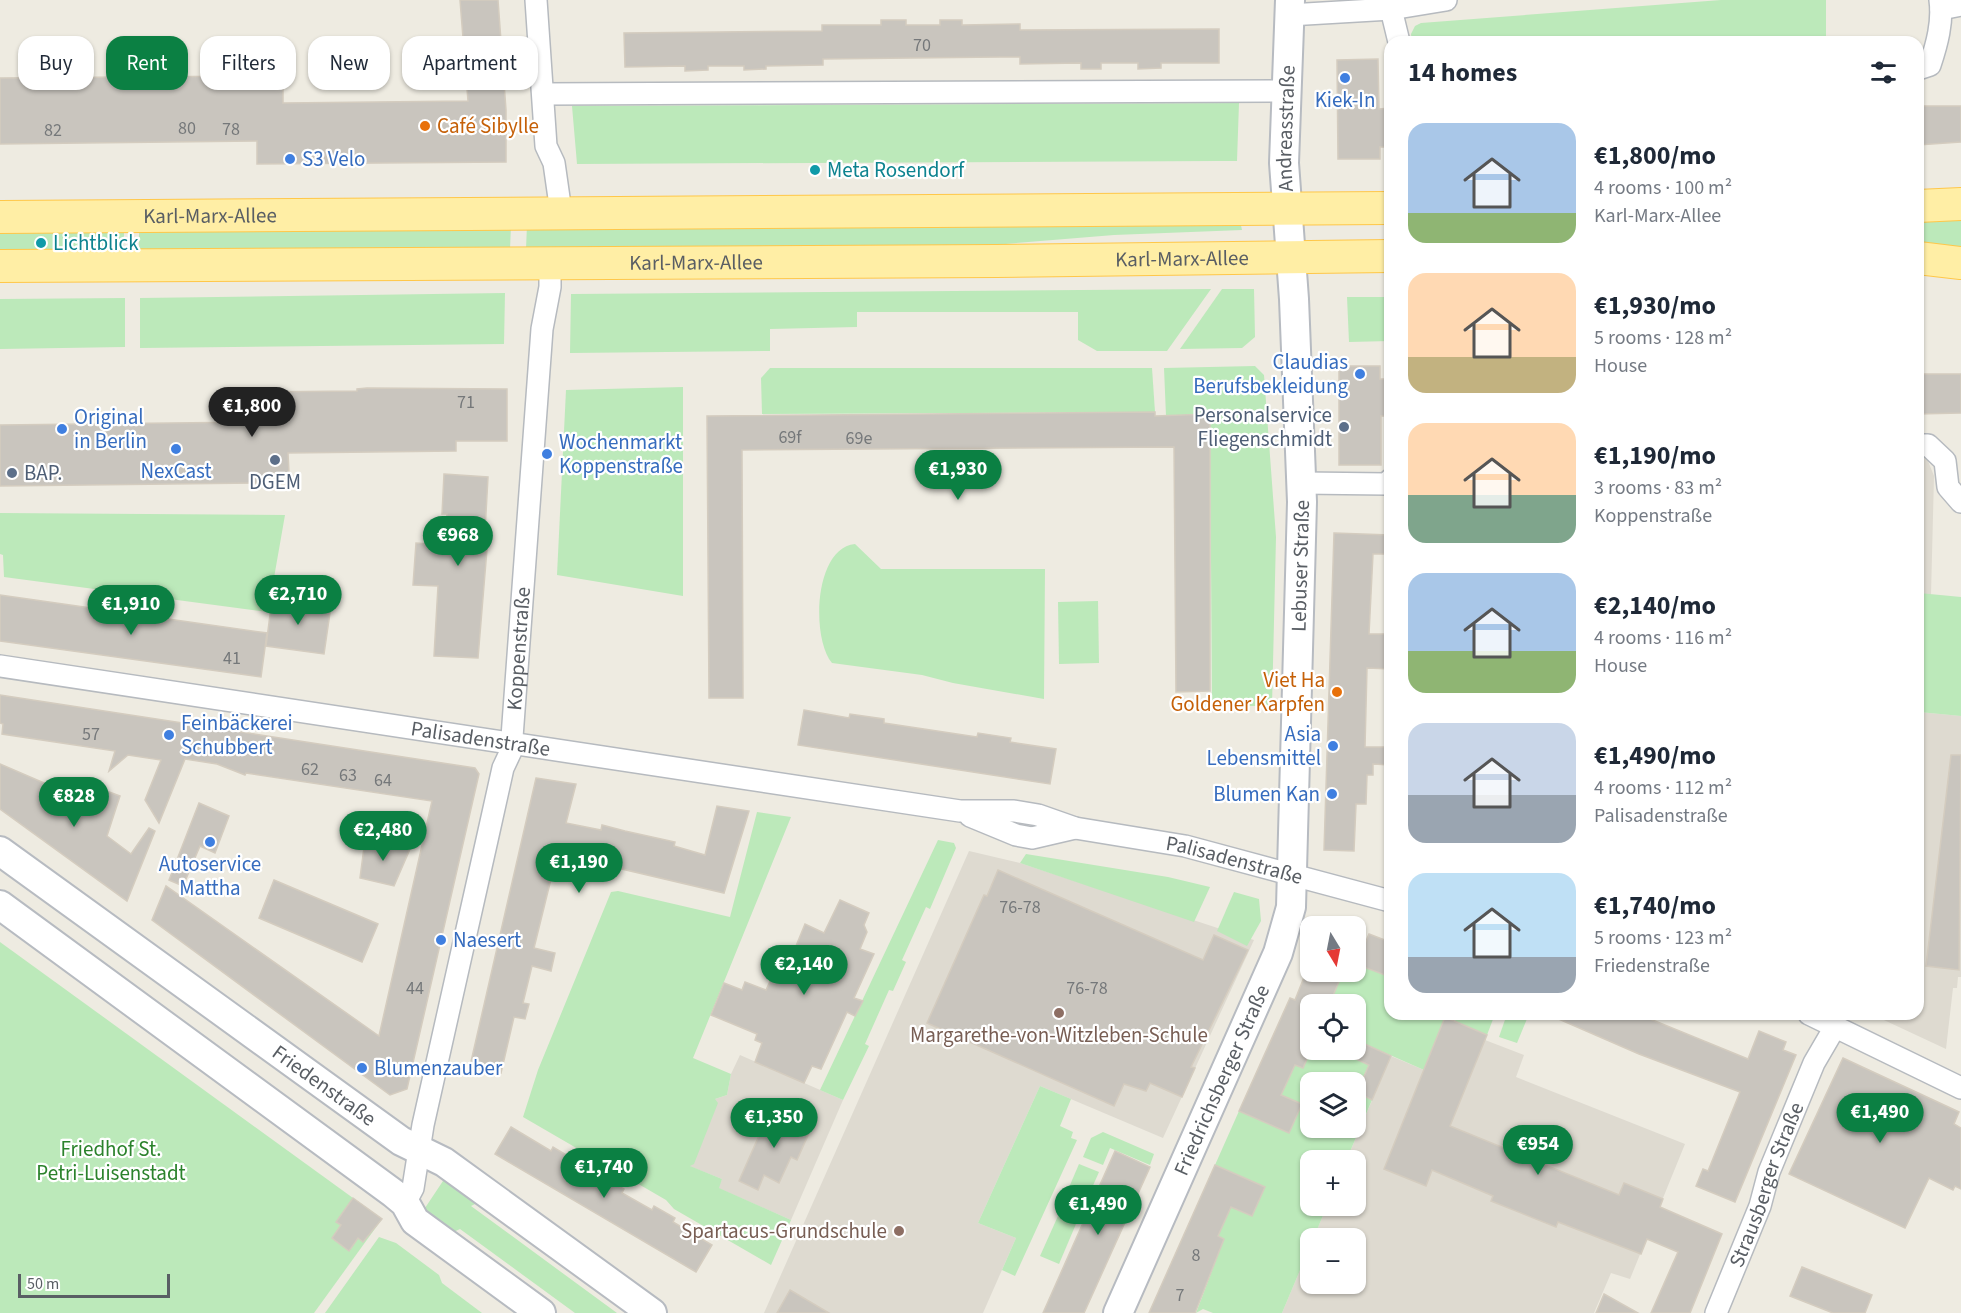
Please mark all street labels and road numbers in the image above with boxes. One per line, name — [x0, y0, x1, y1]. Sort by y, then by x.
street label: Andreasstraße — [1269, 65, 1303, 193]
street label: Karl-Marx-Allee — [143, 200, 277, 231]
street label: Karl-Marx-Allee — [1115, 243, 1249, 274]
street label: Karl-Marx-Allee — [629, 247, 763, 278]
street label: Lebuser Straße — [1283, 500, 1317, 632]
street label: Koppenstraße — [499, 586, 538, 712]
street label: Palisadenstraße — [409, 713, 552, 764]
street label: Palisadenstraße — [1164, 828, 1306, 892]
street label: Friedrichsberger Straße — [1166, 980, 1277, 1180]
street label: Friedenstraße — [266, 1038, 382, 1133]
street label: Strausberger Straße — [1721, 1097, 1811, 1272]

